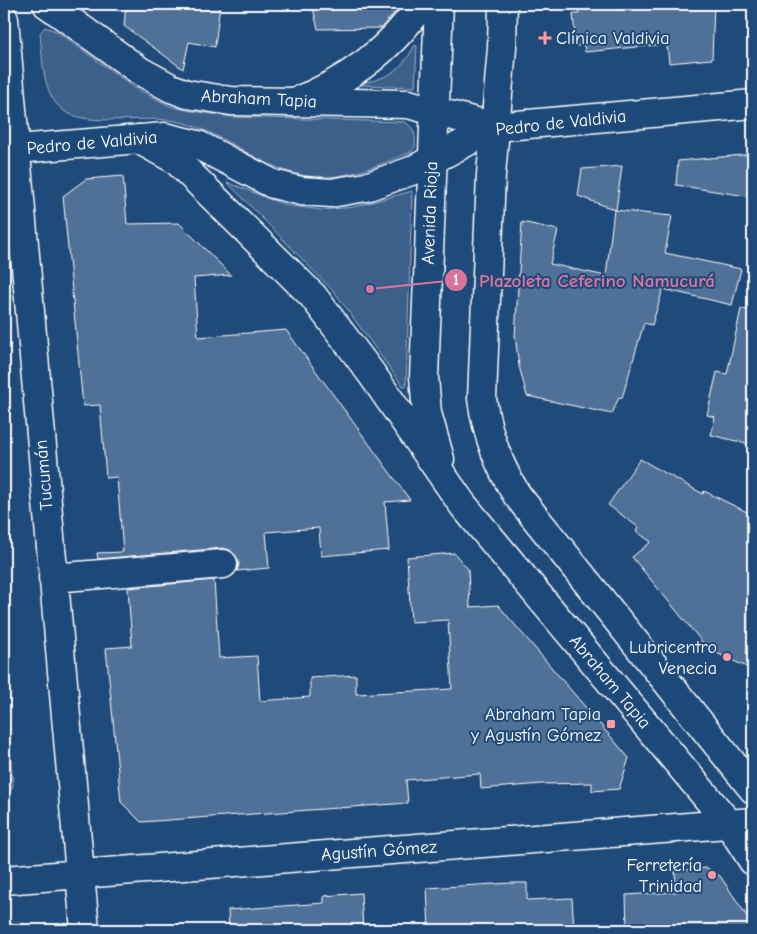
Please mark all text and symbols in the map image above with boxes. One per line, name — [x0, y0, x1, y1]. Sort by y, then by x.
place label: Clínica Valdivia — [556, 28, 670, 49]
marker: Clínica Valdivia — [538, 31, 552, 45]
street label: Abraham Tapia — [201, 85, 317, 113]
street label: Pedro de Valdivia — [495, 106, 627, 140]
street label: Pedro de Valdivia — [26, 127, 158, 159]
street label: Avenida Rioja — [418, 161, 442, 265]
callout: Plazoleta Ceferino Namucurá — [444, 263, 724, 297]
text: Plazoleta Ceferino Namucurá — [479, 270, 715, 292]
text: 1 — [453, 271, 459, 289]
street label: Tucumán — [30, 439, 58, 511]
street label: Abraham Tapia — [565, 631, 655, 733]
place label: Lubricentro Venecia — [629, 637, 717, 679]
marker: Lubricentro Venecia — [721, 651, 733, 663]
place label: Abraham Tapia y Agustín Gómez — [470, 704, 601, 746]
marker: Abraham Tapia y Agustín Gómez — [605, 718, 617, 730]
street label: Agustín Gómez — [320, 836, 438, 866]
place label: Ferretería Trinidad — [626, 855, 702, 897]
marker: Ferretería Trinidad — [706, 869, 718, 881]

